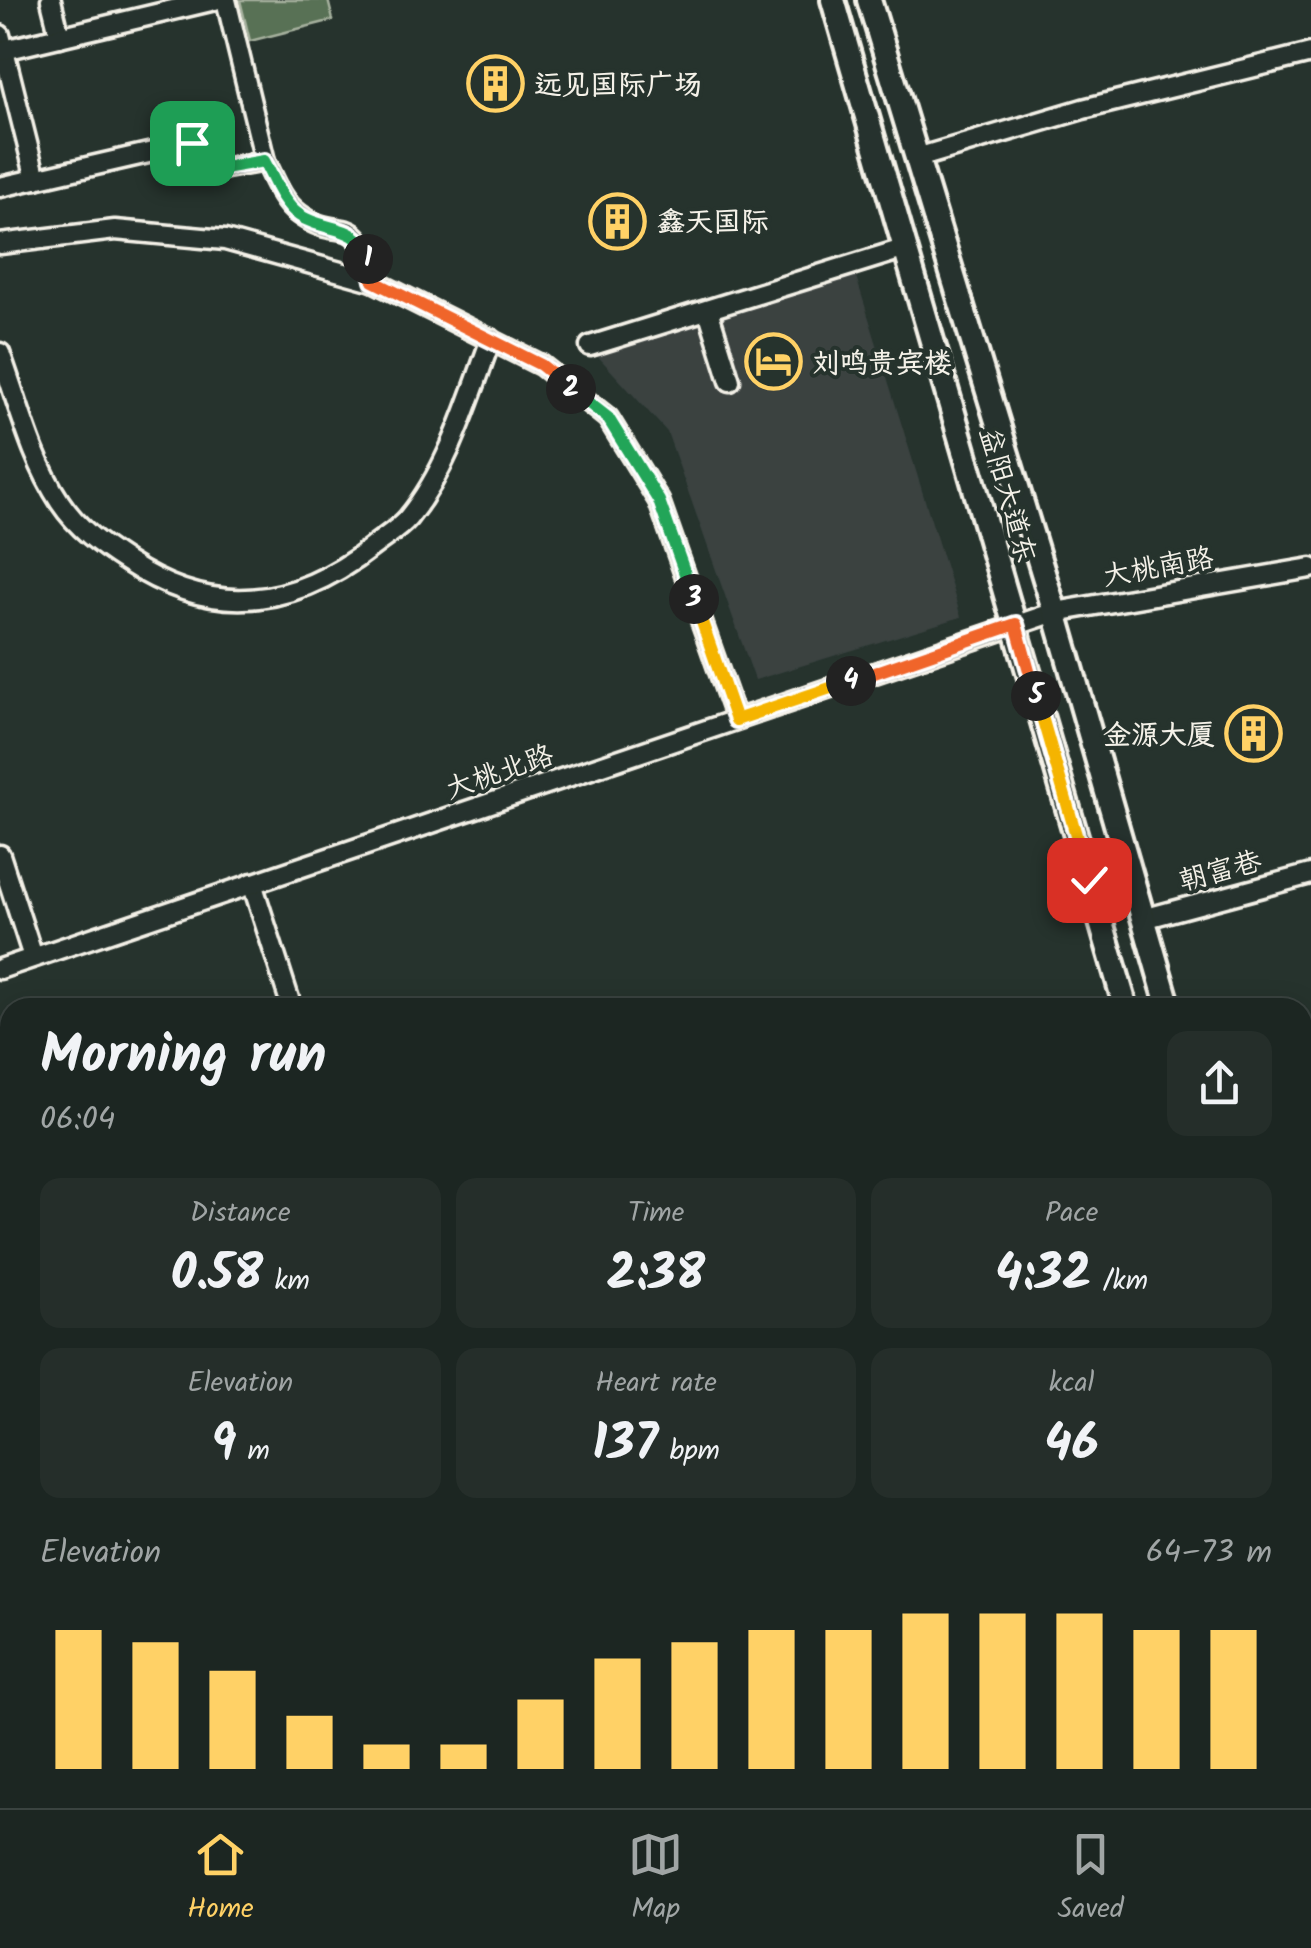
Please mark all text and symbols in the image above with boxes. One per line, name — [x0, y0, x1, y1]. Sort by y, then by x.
building icon: 远见国际广场 — [465, 54, 525, 114]
place label: 远见国际广场 — [534, 64, 702, 109]
pin — [150, 101, 235, 186]
icon: arrive — [165, 116, 220, 171]
building icon: 鑫天国际 — [588, 191, 648, 251]
place label: 鑫天国际 — [657, 201, 769, 246]
pin: 1 — [343, 234, 393, 284]
text: 1 — [364, 236, 372, 281]
hotel icon: 刘鸣贵宾楼 — [743, 332, 803, 392]
place label: 刘鸣贵宾楼 — [812, 342, 952, 387]
pin: 2 — [546, 364, 596, 414]
text: 2 — [563, 366, 579, 411]
street label: 益阳大道东 — [966, 422, 1048, 569]
street label: 大桃南路 — [1099, 537, 1217, 600]
pin: 3 — [669, 574, 719, 624]
text: 3 — [686, 576, 702, 621]
pin: 4 — [826, 656, 876, 706]
text: 4 — [843, 658, 859, 703]
pin: 5 — [1011, 671, 1061, 721]
text: 5 — [1029, 673, 1043, 718]
building icon: 金源大厦 — [1224, 704, 1284, 764]
place label: 金源大厦 — [1103, 714, 1215, 759]
street label: 大桃北路 — [440, 734, 560, 813]
pin — [1047, 838, 1132, 923]
street label: 朝富巷 — [1174, 840, 1268, 905]
icon: check — [1062, 853, 1117, 908]
text: Morning run — [40, 1014, 327, 1101]
button: share — [1167, 1031, 1272, 1136]
text: 06:04 — [40, 1095, 115, 1146]
text: Distance — [190, 1191, 291, 1236]
text: Time — [628, 1191, 684, 1236]
text: Pace — [1045, 1191, 1098, 1236]
text: 0.58 — [171, 1236, 263, 1316]
text: 2:38 — [607, 1236, 705, 1316]
text: 4:32 — [995, 1236, 1091, 1316]
text: km — [263, 1259, 310, 1304]
text: /km — [1091, 1259, 1148, 1304]
text: Elevation — [187, 1361, 293, 1406]
text: Heart rate — [595, 1361, 717, 1406]
text: kcal — [1049, 1361, 1094, 1406]
text: 9 — [211, 1406, 236, 1486]
text: 137 — [592, 1406, 658, 1486]
text: 46 — [1044, 1406, 1099, 1486]
text: m — [236, 1429, 270, 1474]
text: bpm — [658, 1429, 720, 1474]
text: Elevation — [40, 1528, 161, 1579]
text: 64–73 m — [1146, 1528, 1272, 1579]
tab: Home — [187, 1827, 254, 1932]
tab: Map — [628, 1827, 683, 1932]
tab: Saved — [1057, 1827, 1124, 1932]

